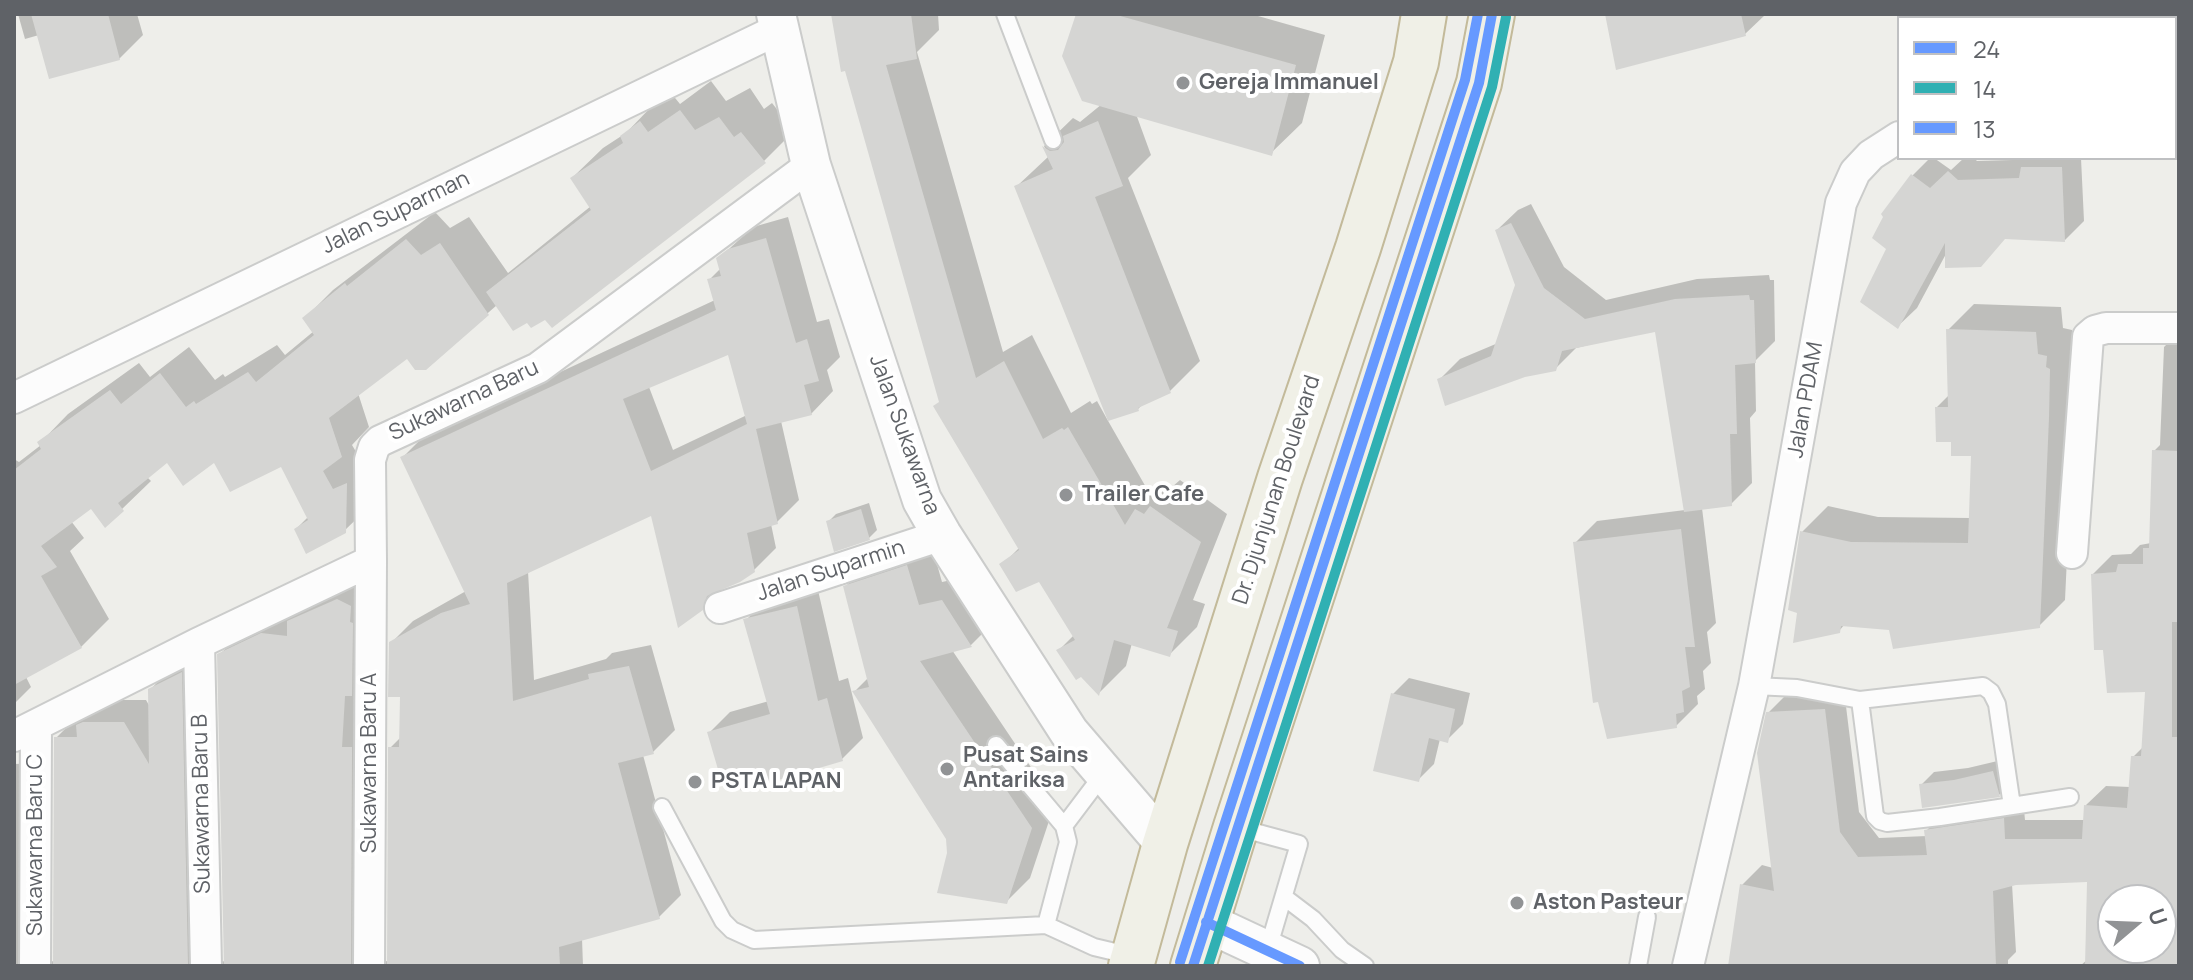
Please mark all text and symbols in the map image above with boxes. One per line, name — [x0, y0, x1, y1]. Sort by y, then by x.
legend — [1897, 16, 2177, 160]
text: 24 — [1973, 32, 2000, 65]
place label: Gereja Immanuel — [1199, 70, 1379, 96]
text: 14 — [1973, 72, 1997, 105]
marker: Gereja Immanuel — [1174, 74, 1192, 92]
text: 13 — [1973, 112, 1996, 145]
street label: Jalan Suparman — [318, 166, 474, 260]
street label: Jalan PDAM — [1783, 340, 1829, 460]
street label: Jalan Sukawarna — [863, 351, 945, 519]
street label: Sukawarna Baru — [385, 355, 543, 447]
street label: Dr. Djunjunan Boulevard — [1227, 372, 1327, 608]
place label: Trailer Cafe — [1082, 482, 1204, 508]
marker: Trailer Cafe — [1057, 486, 1075, 504]
street label: Jalan Suparmin — [754, 535, 908, 607]
street label: Sukawarna Baru A — [357, 673, 383, 853]
street label: Sukawarna Baru B — [187, 714, 217, 894]
place label: Pusat Sains Antariksa — [963, 743, 1088, 794]
street label: Sukawarna Baru C — [23, 754, 49, 936]
marker: Pusat Sains Antariksa — [938, 760, 956, 778]
place label: PSTA LAPAN — [711, 769, 842, 795]
marker: PSTA LAPAN — [686, 773, 704, 791]
north arrow — [2097, 884, 2177, 964]
place label: Aston Pasteur — [1533, 890, 1683, 916]
marker: Aston Pasteur — [1508, 894, 1526, 912]
text: U — [2141, 904, 2175, 929]

